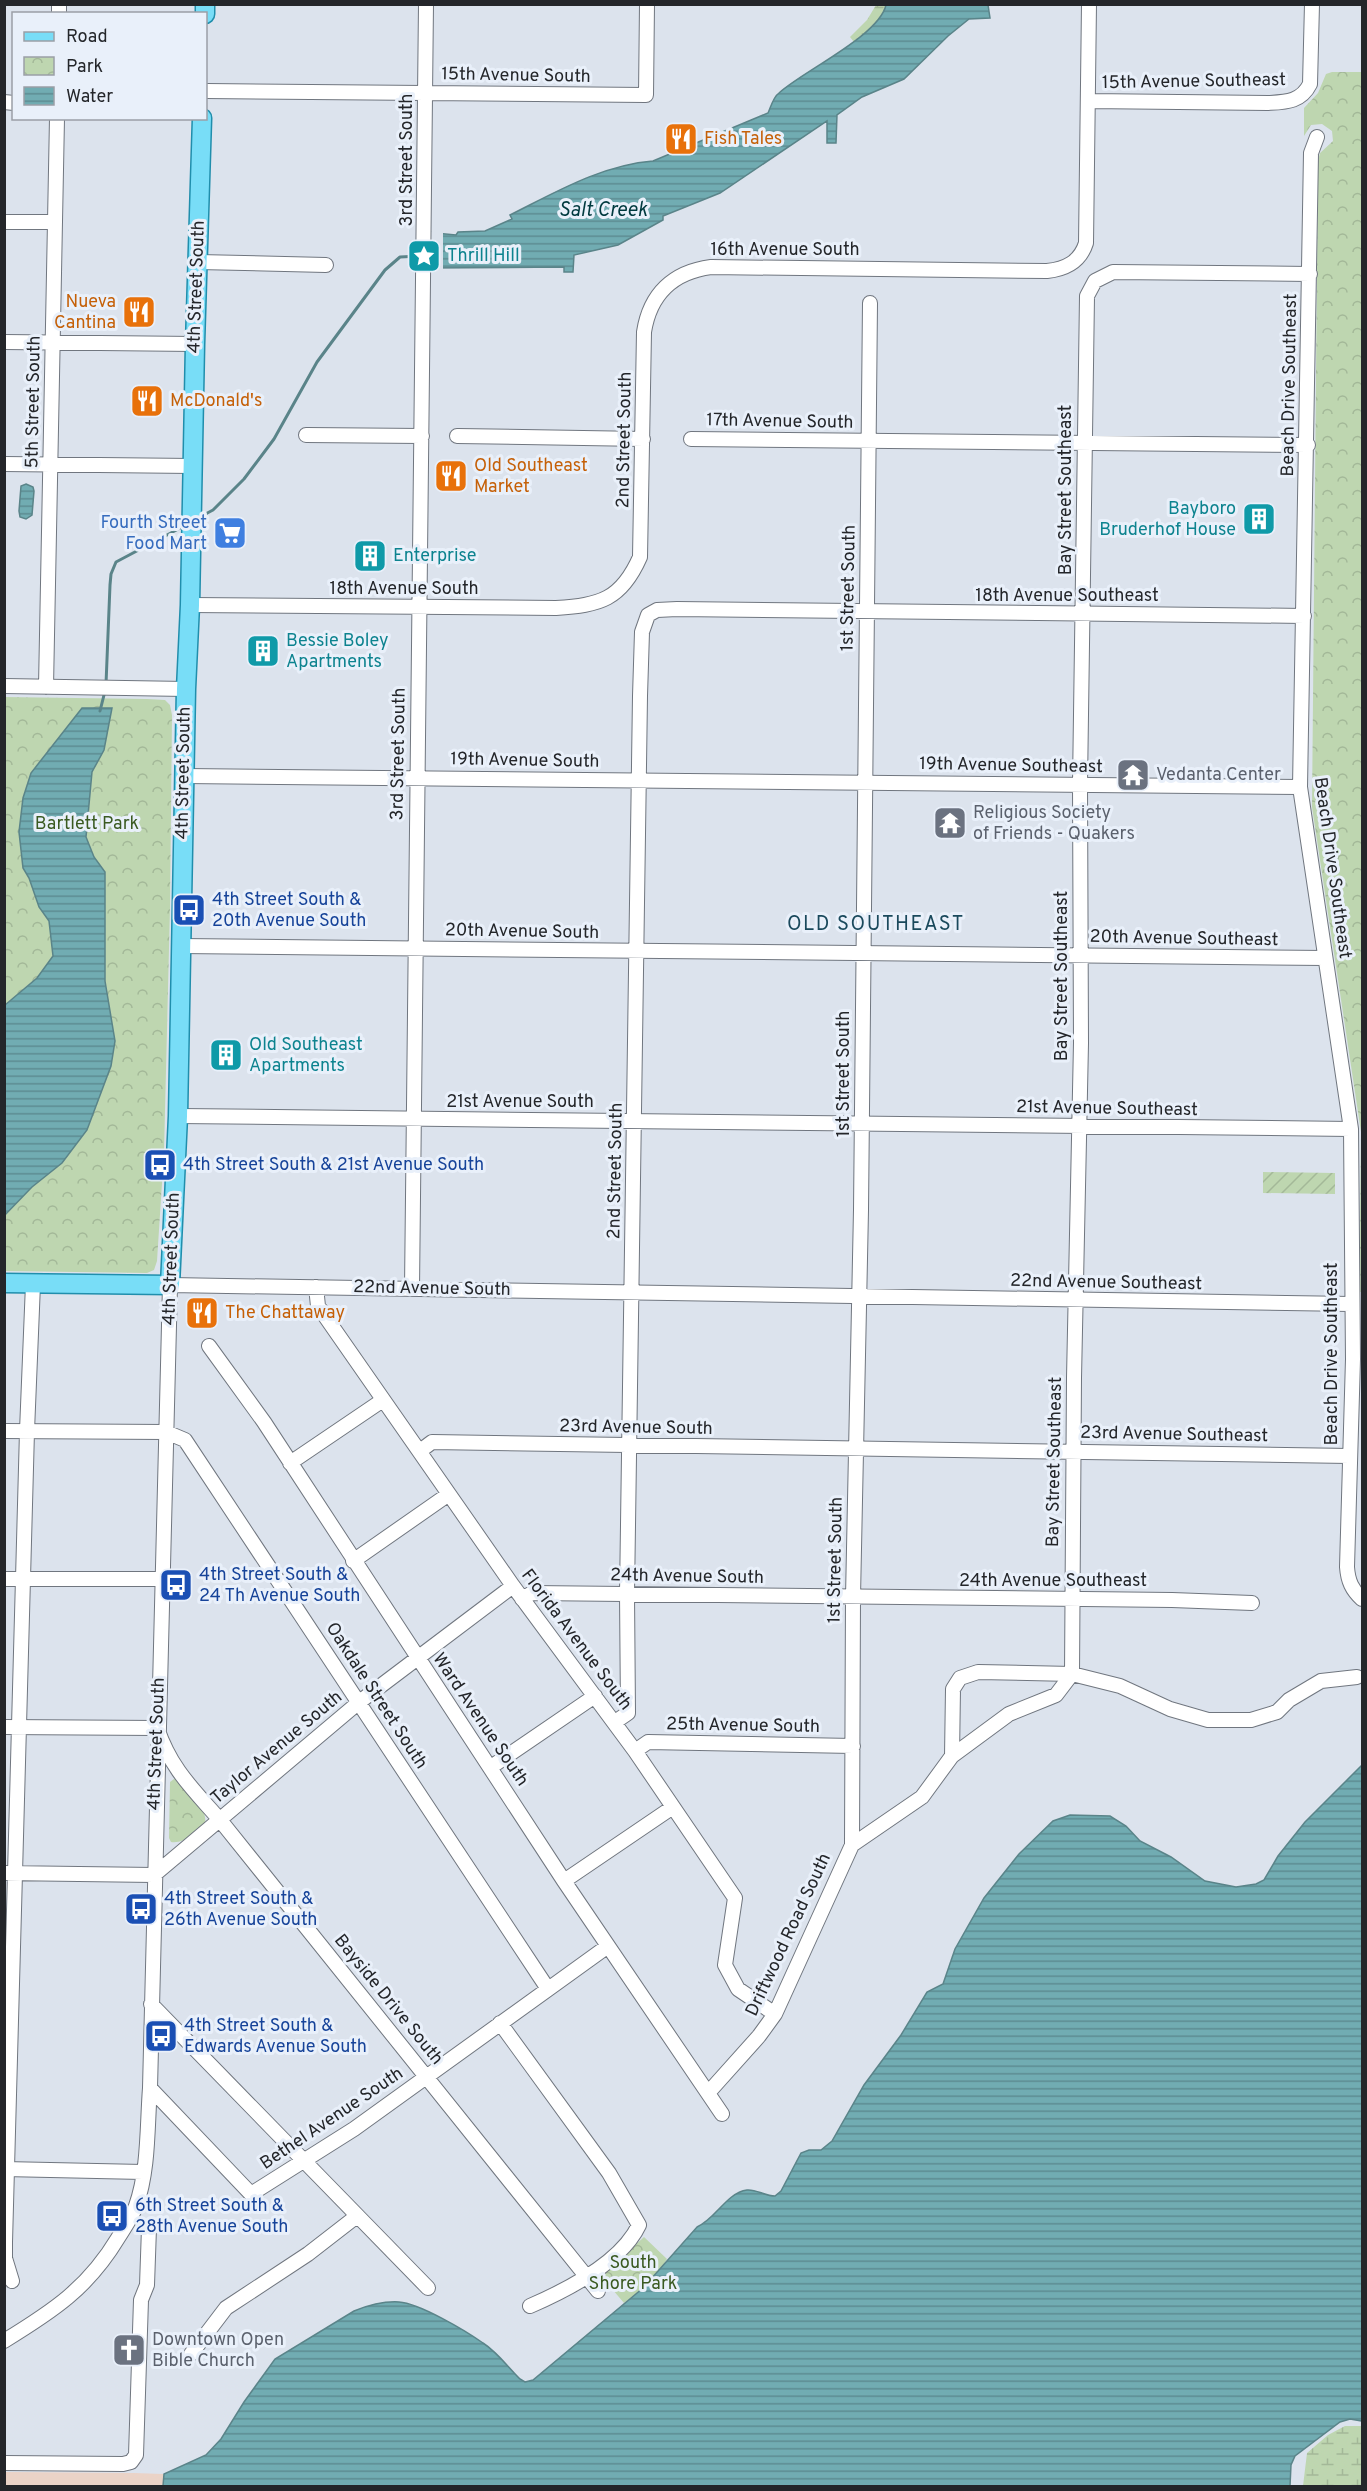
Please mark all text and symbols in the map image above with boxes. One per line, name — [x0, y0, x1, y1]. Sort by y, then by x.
legend — [12, 12, 207, 120]
text: Road — [66, 26, 108, 49]
text: Park — [66, 56, 103, 79]
street label: 15th Avenue South — [441, 63, 591, 89]
street label: 15th Avenue Southeast — [1102, 69, 1286, 95]
text: Water — [66, 86, 113, 109]
street label: 3rd Street South — [396, 94, 419, 226]
restaurant icon: Fish Tales — [663, 121, 699, 157]
place label: Fish Tales — [704, 128, 782, 151]
water label: Salt Creek — [559, 198, 648, 224]
street label: 4th Street South — [183, 220, 211, 354]
place icon: Thrill Hill — [406, 238, 442, 274]
street label: 16th Avenue South — [710, 239, 860, 262]
place label: Thrill Hill — [447, 245, 520, 268]
place label: Nueva Cantina — [54, 291, 116, 335]
street label: Beach Drive Southeast — [1277, 293, 1303, 477]
restaurant icon: Nueva Cantina — [121, 294, 157, 330]
street label: 5th Street South — [21, 335, 47, 469]
street label: 2nd Street South — [612, 371, 638, 509]
restaurant icon: McDonald's — [129, 383, 165, 419]
place label: McDonald's — [170, 390, 262, 413]
street label: Bay Street Southeast — [1055, 405, 1078, 575]
street label: 17th Avenue South — [706, 409, 854, 435]
place label: Old Southeast Market — [474, 455, 588, 499]
restaurant icon: Old Southeast Market — [433, 458, 469, 494]
place label: Bayboro Bruderhof House — [1099, 498, 1236, 542]
building icon: Bayboro Bruderhof House — [1241, 501, 1277, 537]
place label: Fourth Street Food Mart — [100, 512, 207, 556]
supermarket icon: Fourth Street Food Mart — [212, 515, 248, 551]
street label: 1st Street South — [836, 524, 862, 652]
building icon: Enterprise — [352, 538, 388, 574]
place label: Enterprise — [393, 545, 476, 568]
street label: 18th Avenue South — [329, 578, 479, 601]
street label: 18th Avenue Southeast — [975, 585, 1159, 608]
place label: Bessie Boley Apartments — [286, 630, 388, 674]
building icon: Bessie Boley Apartments — [245, 633, 281, 669]
street label: 3rd Street South — [386, 687, 412, 821]
street label: 4th Street South — [171, 706, 197, 840]
street label: 19th Avenue South — [450, 748, 600, 774]
street label: 19th Avenue Southeast — [919, 753, 1103, 779]
temple icon: Vedanta Center — [1115, 757, 1151, 793]
place label: Vedanta Center — [1156, 764, 1281, 787]
street label: Beach Drive Southeast — [1308, 776, 1356, 960]
place label: Religious Society of Friends - Quakers — [973, 802, 1135, 846]
temple icon: Religious Society of Friends - Quakers — [932, 805, 968, 841]
park label: Bartlett Park — [35, 813, 139, 836]
place label: 4th Street South & 20th Avenue South — [212, 889, 366, 933]
street label: Bay Street Southeast — [1051, 891, 1074, 1061]
bus stop icon: 4th Street South & 20th Avenue South — [171, 892, 207, 928]
district label: OLD SOUTHEAST — [787, 912, 965, 938]
street label: 20th Avenue South — [445, 919, 599, 945]
street label: 20th Avenue Southeast — [1089, 926, 1279, 952]
street label: 1st Street South — [833, 1011, 856, 1137]
place label: Old Southeast Apartments — [249, 1034, 363, 1078]
building icon: Old Southeast Apartments — [208, 1037, 244, 1073]
street label: 21st Avenue South — [446, 1091, 594, 1114]
street label: 21st Avenue Southeast — [1016, 1096, 1198, 1122]
street label: 2nd Street South — [603, 1102, 629, 1240]
bus stop icon: 4th Street South & 21st Avenue South — [142, 1147, 178, 1183]
place label: 4th Street South & 21st Avenue South — [183, 1154, 484, 1177]
street label: 4th Street South — [158, 1192, 186, 1326]
street label: Beach Drive Southeast — [1321, 1262, 1344, 1446]
street label: 22nd Avenue Southeast — [1010, 1270, 1202, 1296]
street label: 22nd Avenue South — [353, 1276, 511, 1302]
restaurant icon: The Chattaway — [184, 1295, 220, 1331]
place label: The Chattaway — [225, 1302, 345, 1325]
street label: Bay Street Southeast — [1042, 1377, 1068, 1547]
street label: 23rd Avenue South — [559, 1415, 713, 1441]
street label: 23rd Avenue Southeast — [1080, 1422, 1268, 1448]
street label: 1st Street South — [823, 1496, 849, 1624]
place label: 4th Street South & 24 Th Avenue South — [199, 1564, 360, 1608]
street label: 24th Avenue South — [610, 1564, 764, 1590]
street label: Florida Avenue South — [515, 1565, 637, 1715]
bus stop icon: 4th Street South & 24 Th Avenue South — [158, 1567, 194, 1603]
street label: 24th Avenue Southeast — [959, 1570, 1147, 1593]
street label: Oakdale Street South — [320, 1618, 432, 1774]
street label: Ward Avenue South — [427, 1649, 533, 1791]
street label: 4th Street South — [143, 1677, 171, 1811]
street label: Taylor Avenue South — [206, 1686, 348, 1810]
street label: 25th Avenue South — [666, 1713, 820, 1739]
street label: Driftwood Road South — [741, 1850, 837, 2020]
place label: 4th Street South & 26th Avenue South — [164, 1888, 317, 1932]
bus stop icon: 4th Street South & 26th Avenue South — [123, 1891, 159, 1927]
street label: Bayside Drive South — [328, 1930, 448, 2070]
place label: 4th Street South & Edwards Avenue South — [184, 2015, 367, 2059]
bus stop icon: 4th Street South & Edwards Avenue South — [143, 2018, 179, 2054]
street label: Bethel Avenue South — [256, 2063, 408, 2175]
place label: 6th Street South & 28th Avenue South — [135, 2195, 288, 2239]
bus stop icon: 6th Street South & 28th Avenue South — [94, 2198, 130, 2234]
park label: South Shore Park — [589, 2252, 677, 2296]
place label: Downtown Open Bible Church — [152, 2329, 284, 2373]
church icon: Downtown Open Bible Church — [111, 2332, 147, 2368]

